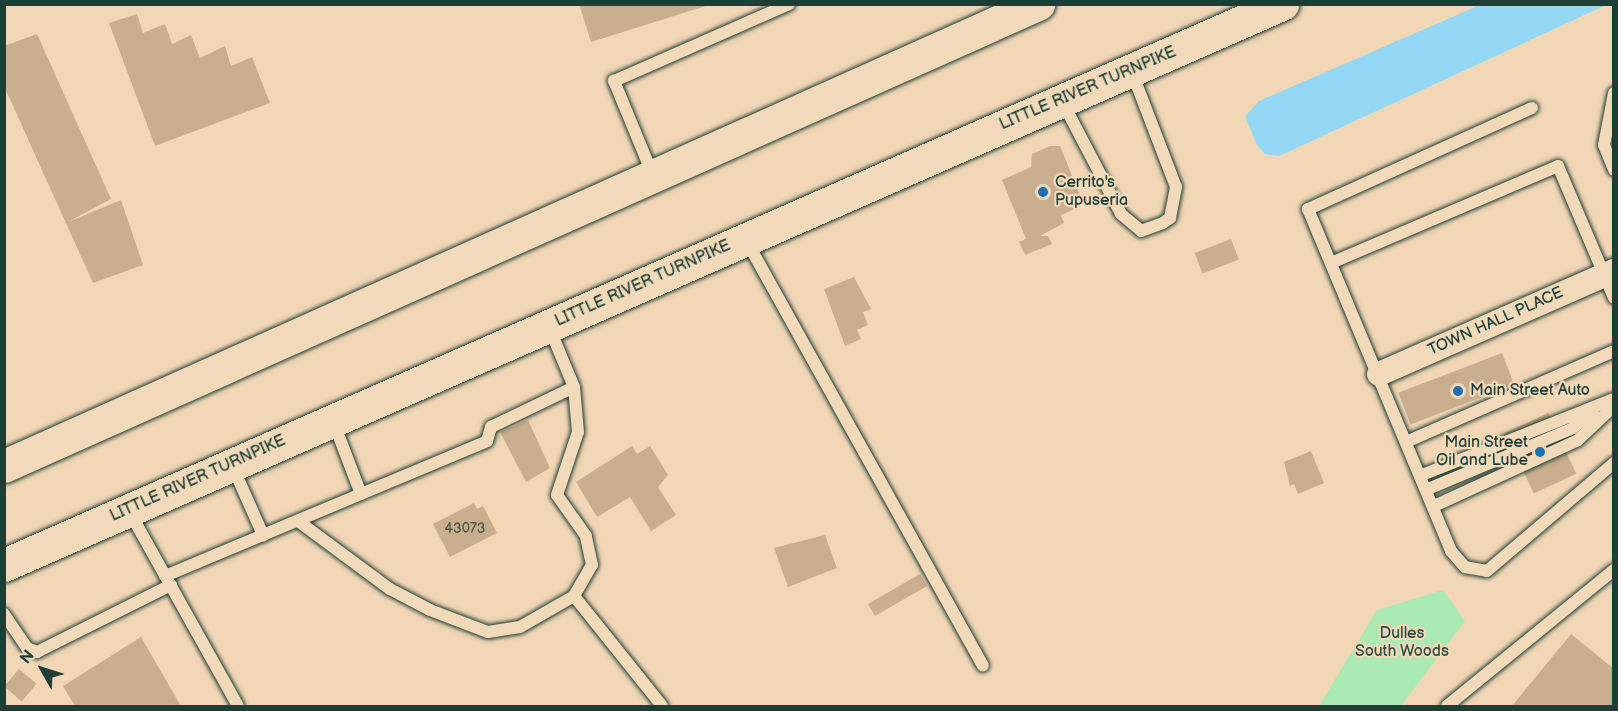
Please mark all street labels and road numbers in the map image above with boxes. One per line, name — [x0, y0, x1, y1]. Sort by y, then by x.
street label: LITTLE RIVER TURNPIKE — [997, 43, 1179, 135]
street label: LITTLE RIVER TURNPIKE — [552, 236, 734, 332]
street label: TOWN HALL PLACE — [1425, 284, 1567, 360]
street label: LITTLE RIVER TURNPIKE — [107, 431, 289, 527]

